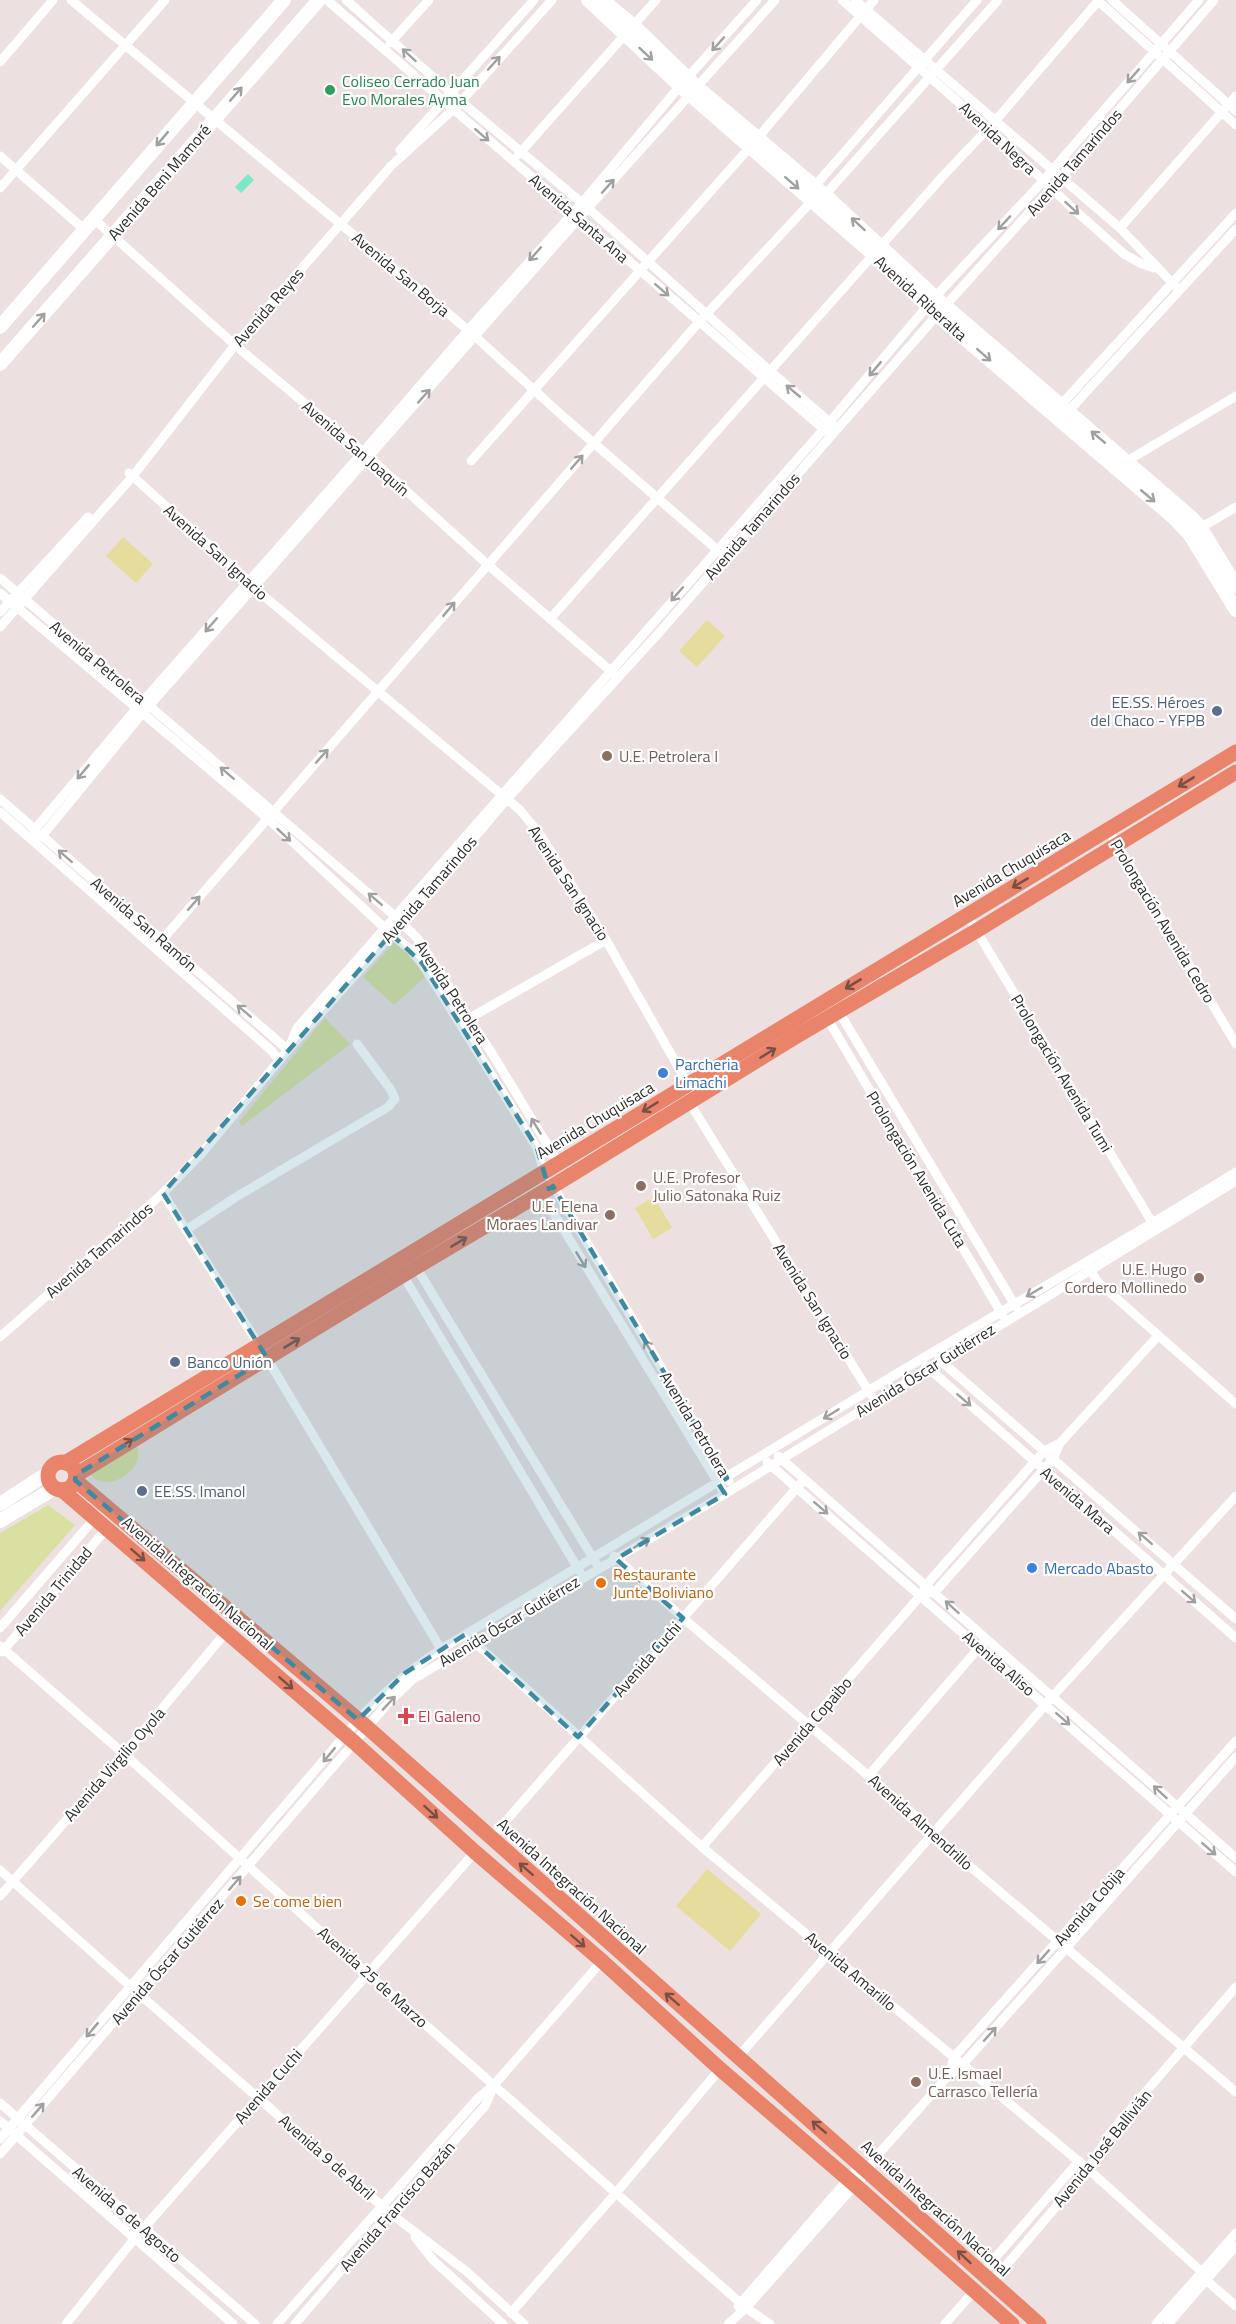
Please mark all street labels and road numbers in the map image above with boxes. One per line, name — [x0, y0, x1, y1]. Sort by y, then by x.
street label: Avenida Negra — [954, 96, 1042, 180]
street label: Avenida Tamarindos — [1021, 103, 1127, 221]
street label: Avenida Beni Mamoré — [102, 119, 216, 245]
street label: Avenida Santa Ana — [524, 168, 634, 268]
street label: Avenida San Borja — [347, 226, 455, 322]
street label: Avenida Riberalta — [869, 250, 973, 346]
street label: Avenida Reyes — [227, 262, 309, 352]
street label: Avenida San Joaquín — [297, 394, 415, 502]
street label: Avenida Tamarindos — [699, 467, 805, 585]
street label: Avenida San Ignacio — [158, 498, 274, 606]
street label: Avenida Petrolera — [45, 614, 151, 710]
street label: Avenida San Ignacio — [523, 821, 615, 945]
street label: Avenida Chuquisaca — [948, 823, 1074, 913]
street label: Avenida Tamarindos — [376, 830, 482, 948]
street label: Prolongación Avenida Cedro — [1105, 835, 1221, 1007]
street label: Avenida San Ramón — [86, 871, 202, 977]
street label: Avenida Petrolera — [409, 935, 495, 1049]
street label: Prolongación Avenida Tumi — [1005, 989, 1119, 1157]
street label: Avenida Chuquisaca — [532, 1075, 658, 1165]
street label: Prolongación Avenida Cuta — [861, 1086, 973, 1252]
street label: Avenida Tamarindos — [40, 1197, 158, 1303]
street label: Avenida San Ignacio — [768, 1238, 858, 1364]
street label: Avenida Óscar Gutiérrez — [850, 1317, 1000, 1423]
street label: Avenida Petrolera — [654, 1367, 736, 1481]
street label: Avenida Mara — [1035, 1461, 1121, 1539]
street label: Avenida Integración Nacional — [117, 1510, 279, 1656]
street label: Avenida Trinidad — [8, 1541, 98, 1641]
street label: Avenida Óscar Gutiérrez — [434, 1569, 584, 1673]
street label: Avenida Cuchi — [607, 1616, 687, 1702]
street label: Avenida Aliso — [957, 1625, 1041, 1701]
street label: Avenida Copaibo — [767, 1671, 857, 1771]
street label: Avenida Virgilio Oyola — [58, 1702, 170, 1826]
street label: Avenida Almendrillo — [863, 1768, 979, 1876]
street label: Avenida Integración Nacional — [492, 1812, 652, 1960]
street label: Avenida Cobija — [1048, 1861, 1130, 1951]
street label: Avenida Óscar Gutiérrez — [105, 1892, 229, 2030]
street label: Avenida 25 de Marzo — [313, 1921, 433, 2033]
street label: Avenida Amarillo — [800, 1926, 902, 2016]
street label: Avenida Cuchi — [228, 2043, 308, 2129]
street label: Avenida José Ballivián — [1047, 2084, 1157, 2212]
street label: Avenida 9 de Abril — [274, 2109, 380, 2205]
street label: Avenida Integración Nacional — [856, 2134, 1016, 2282]
street label: Avenida Francisco Bazán — [334, 2136, 460, 2276]
street label: Avenida 6 de Agosto — [67, 2160, 187, 2268]

